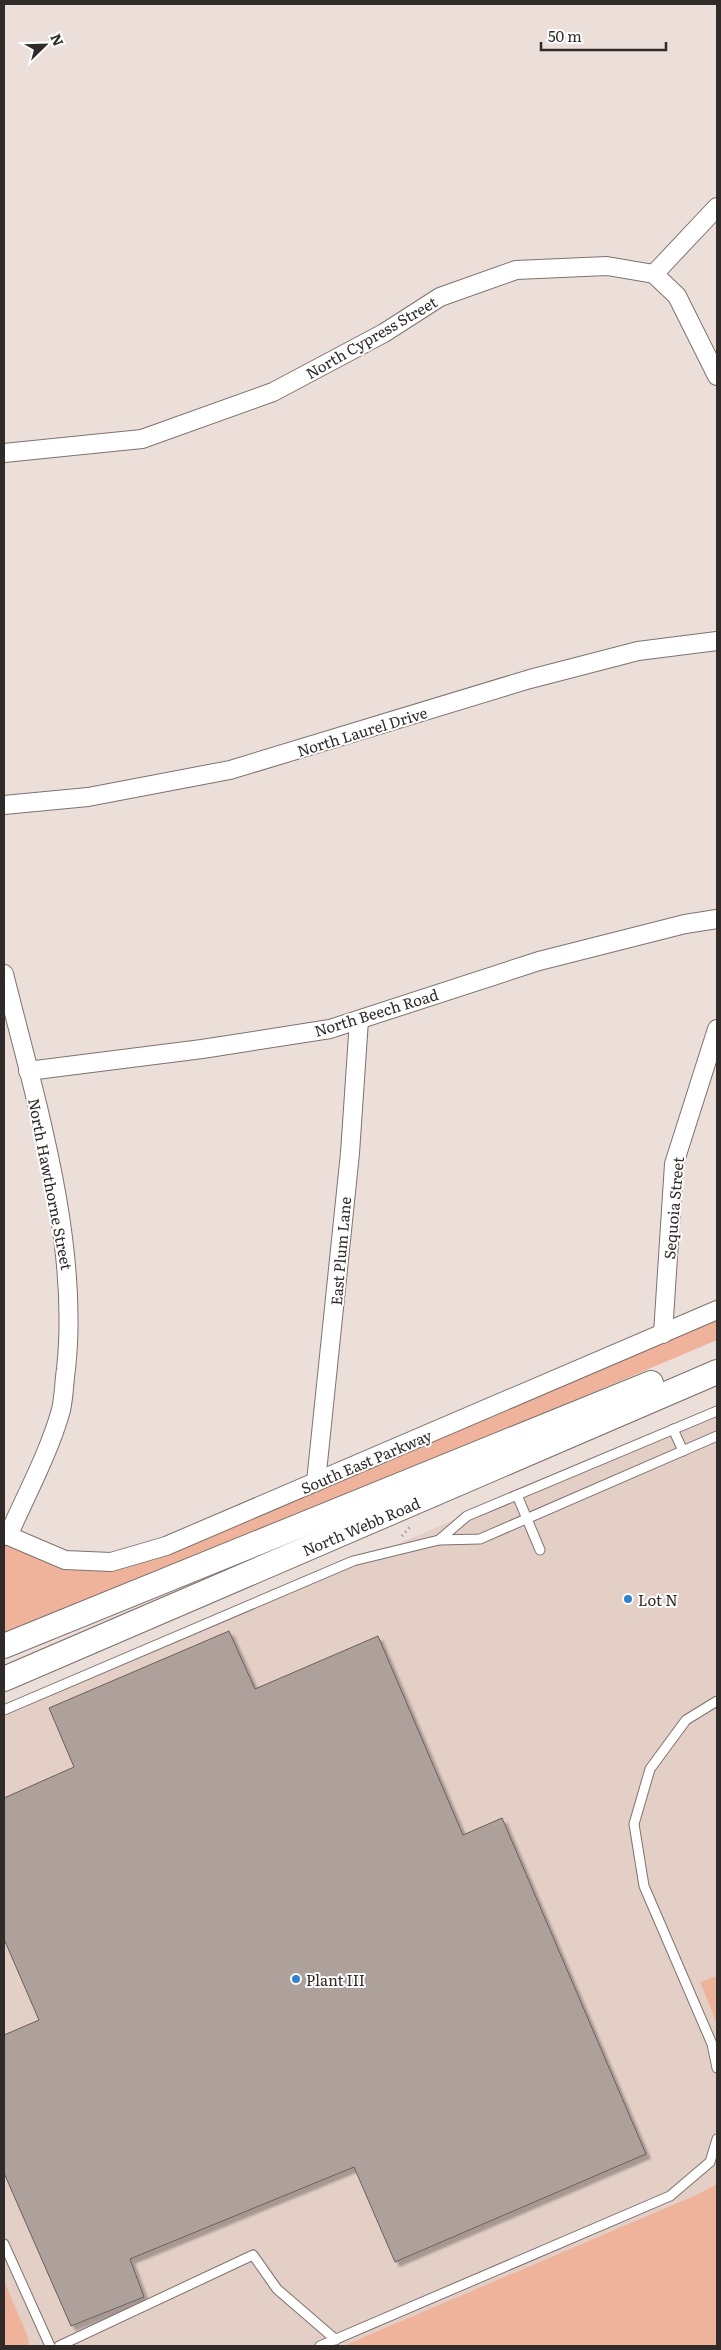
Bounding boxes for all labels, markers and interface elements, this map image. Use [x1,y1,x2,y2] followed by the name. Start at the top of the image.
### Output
[20,20,70,70] north arrow
[541,20,666,52] scale bar
[548,24,582,47] text: 50 m
[46,30,69,49] text: N
[301,290,441,384] street label: North Cypress Street
[294,700,430,762] street label: North Laurel Drive
[311,982,441,1042] street label: North Beech Road
[23,1096,79,1272] street label: North Hawthorne Street
[657,1156,689,1260] street label: Sequoia Street
[324,1195,356,1306] street label: East Plum Lane
[297,1423,435,1499] street label: South East Parkway
[299,1491,423,1561] street label: North Webb Road
[638,1588,678,1611] place label: Lot N
[622,1593,634,1605] marker: Lot N
[306,1968,365,1991] place label: Plant III
[290,1973,302,1985] marker: Plant III

